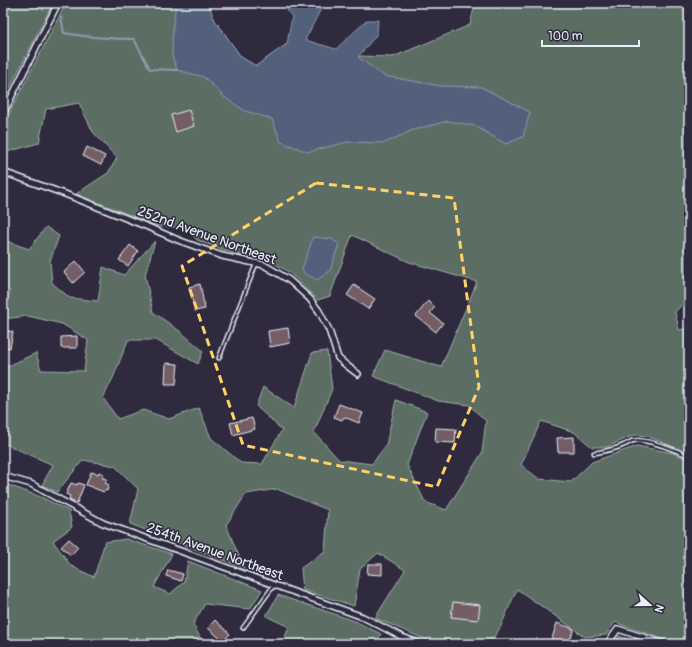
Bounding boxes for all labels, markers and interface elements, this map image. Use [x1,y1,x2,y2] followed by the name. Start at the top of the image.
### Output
[542,22,639,48] scale bar
[548,29,583,44] text: 100 m
[135,202,279,269] street label: 252nd Avenue Northeast
[144,519,286,584] street label: 254th Avenue Northeast
[630,585,670,625] north arrow
[651,603,666,615] text: N

